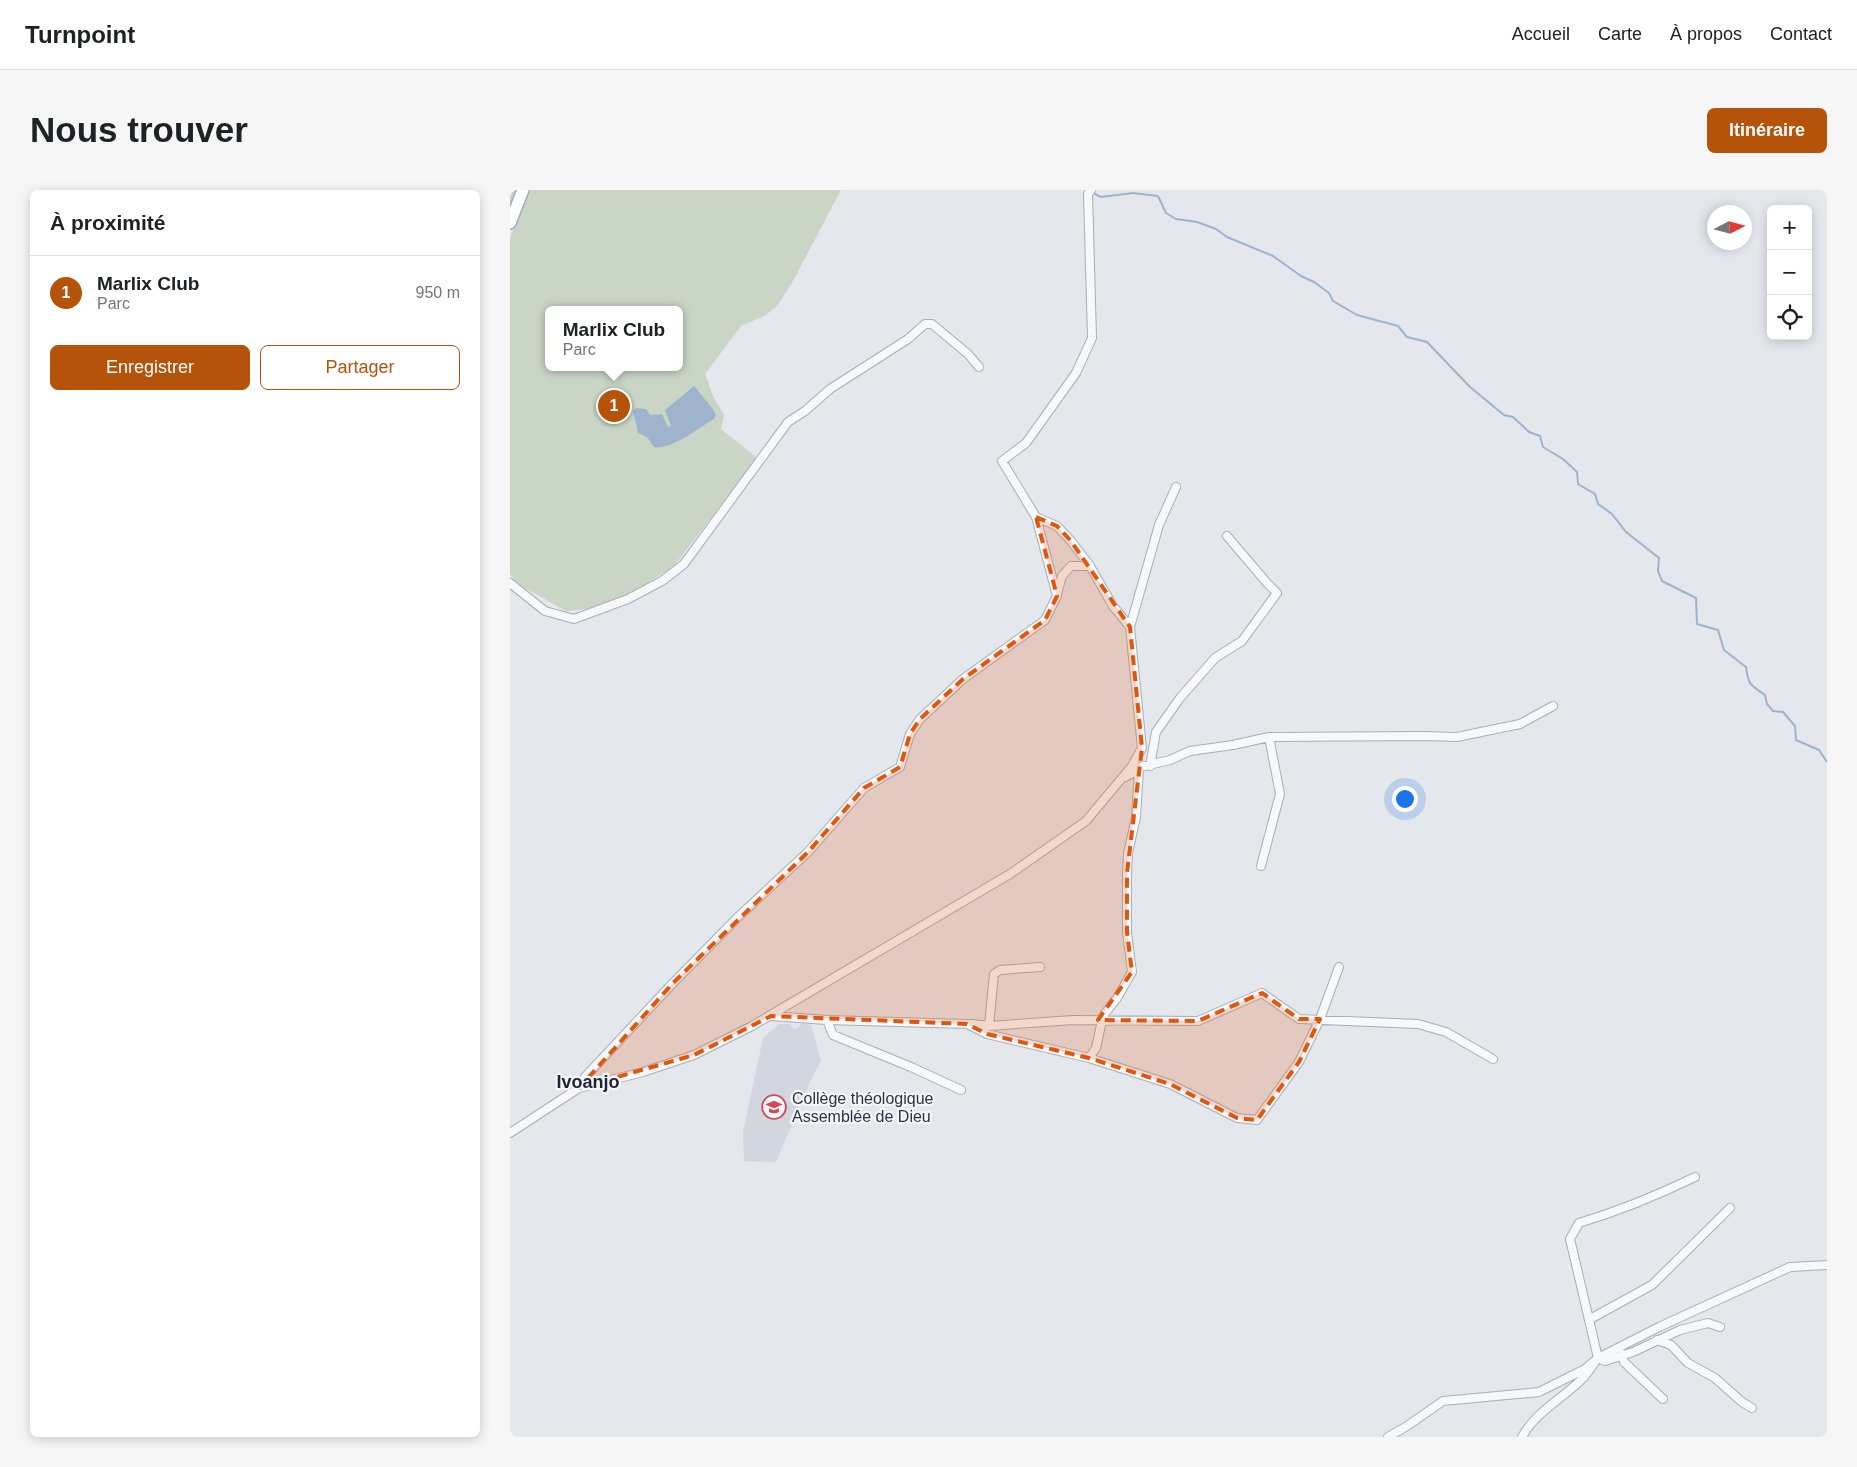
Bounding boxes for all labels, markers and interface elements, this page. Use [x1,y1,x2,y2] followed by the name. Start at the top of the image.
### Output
[25,21,135,48] text: Turnpoint
[1512,24,1570,44] text: Accueil
[1598,24,1642,44] text: Carte
[1670,24,1742,44] text: À propos
[1770,24,1832,44] text: Contact
[1707,108,1827,153] button: Itinéraire
[30,110,248,149] text: Nous trouver
[1707,205,1752,250] north arrow
[1767,205,1812,340] map controls
[1767,205,1812,250] button: +
[50,211,166,234] text: À proximité
[1767,250,1812,295] button: −
[97,273,199,294] text: Marlix Club
[62,284,70,301] text: 1
[416,284,460,301] text: 950 m
[97,295,130,312] text: Parc
[1767,295,1812,340] button: locate
[545,306,683,371] popup
[563,319,665,340] text: Marlix Club
[563,341,596,358] text: Parc
[50,345,250,390] button: Enregistrer
[260,345,460,390] button: Partager
[598,387,630,425] pin: 1
[1392,786,1418,812] your location
[556,1072,620,1092] district label: Ivoanjo
[792,1090,934,1125] place label: Collège théologique Assemblée de Dieu
[761,1094,787,1120] school or university icon: Collège théologique Assemblée de Dieu

